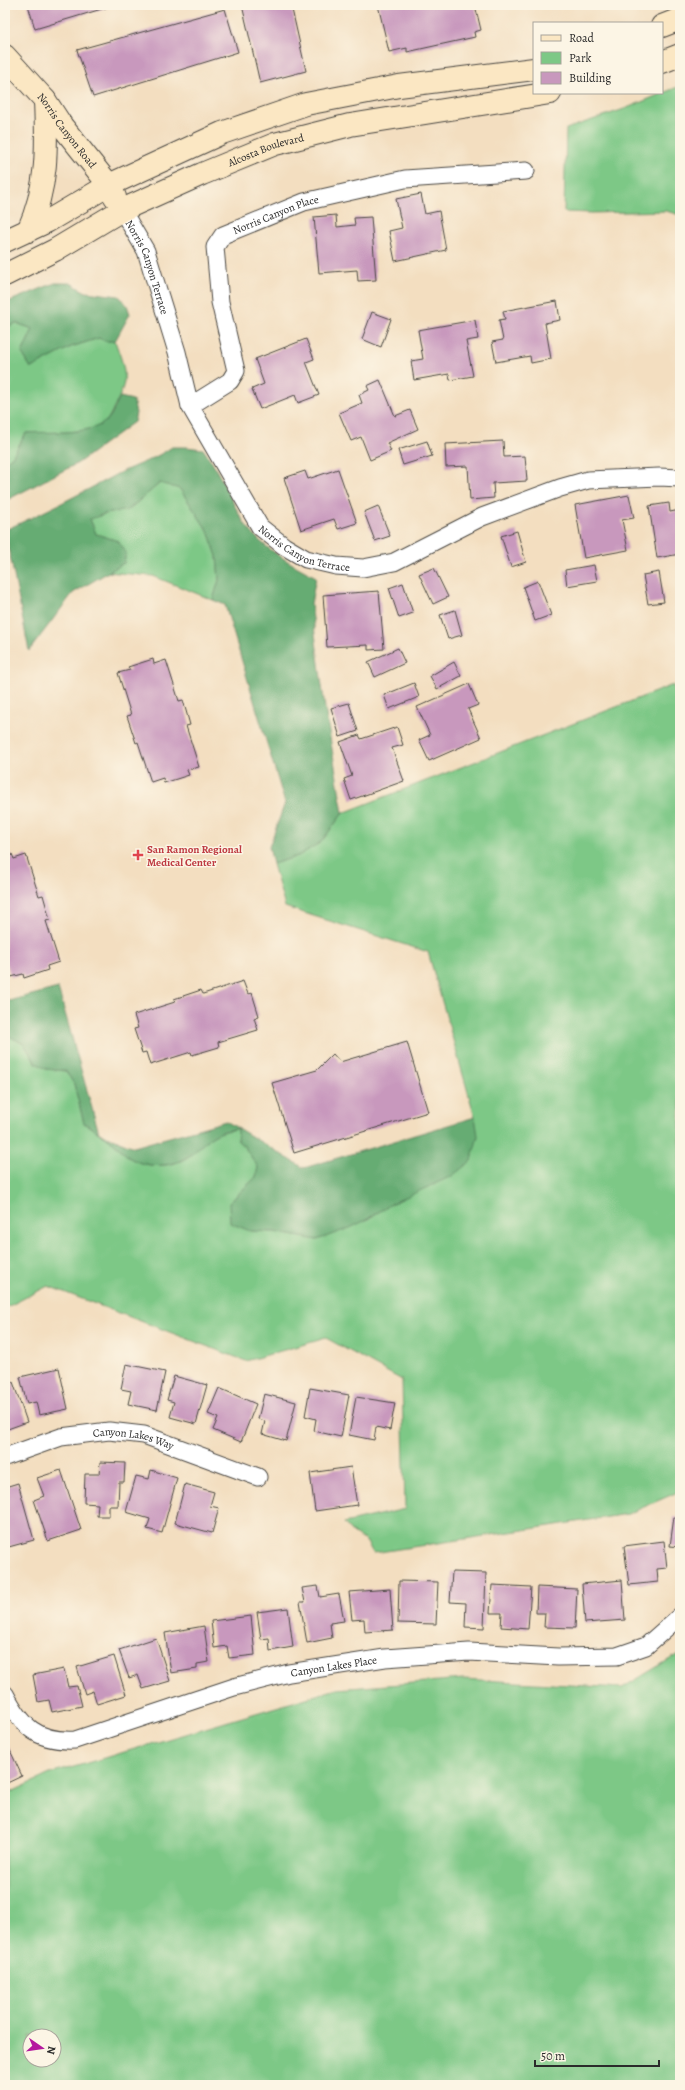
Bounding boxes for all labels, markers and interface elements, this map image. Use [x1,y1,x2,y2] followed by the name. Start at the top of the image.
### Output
[533,22,663,94] legend
[569,30,595,46] text: Road
[569,50,592,66] text: Park
[569,70,611,86] text: Building
[34,89,100,171] street label: Norris Canyon Road
[225,130,305,170] street label: Alcosta Boulevard
[231,191,320,238] street label: Norris Canyon Place
[122,217,173,316] street label: Norris Canyon Terrace
[255,521,351,575] street label: Norris Canyon Terrace
[147,842,242,870] place label: San Ramon Regional Medical Center
[132,849,144,861] marker: San Ramon Regional Medical Center
[92,1423,176,1453] street label: Canyon Lakes Way
[290,1652,378,1680] street label: Canyon Lakes Place
[22,2028,62,2068] north arrow
[535,2042,659,2068] scale bar
[43,2045,59,2056] text: N
[541,2048,565,2064] text: 50 m

